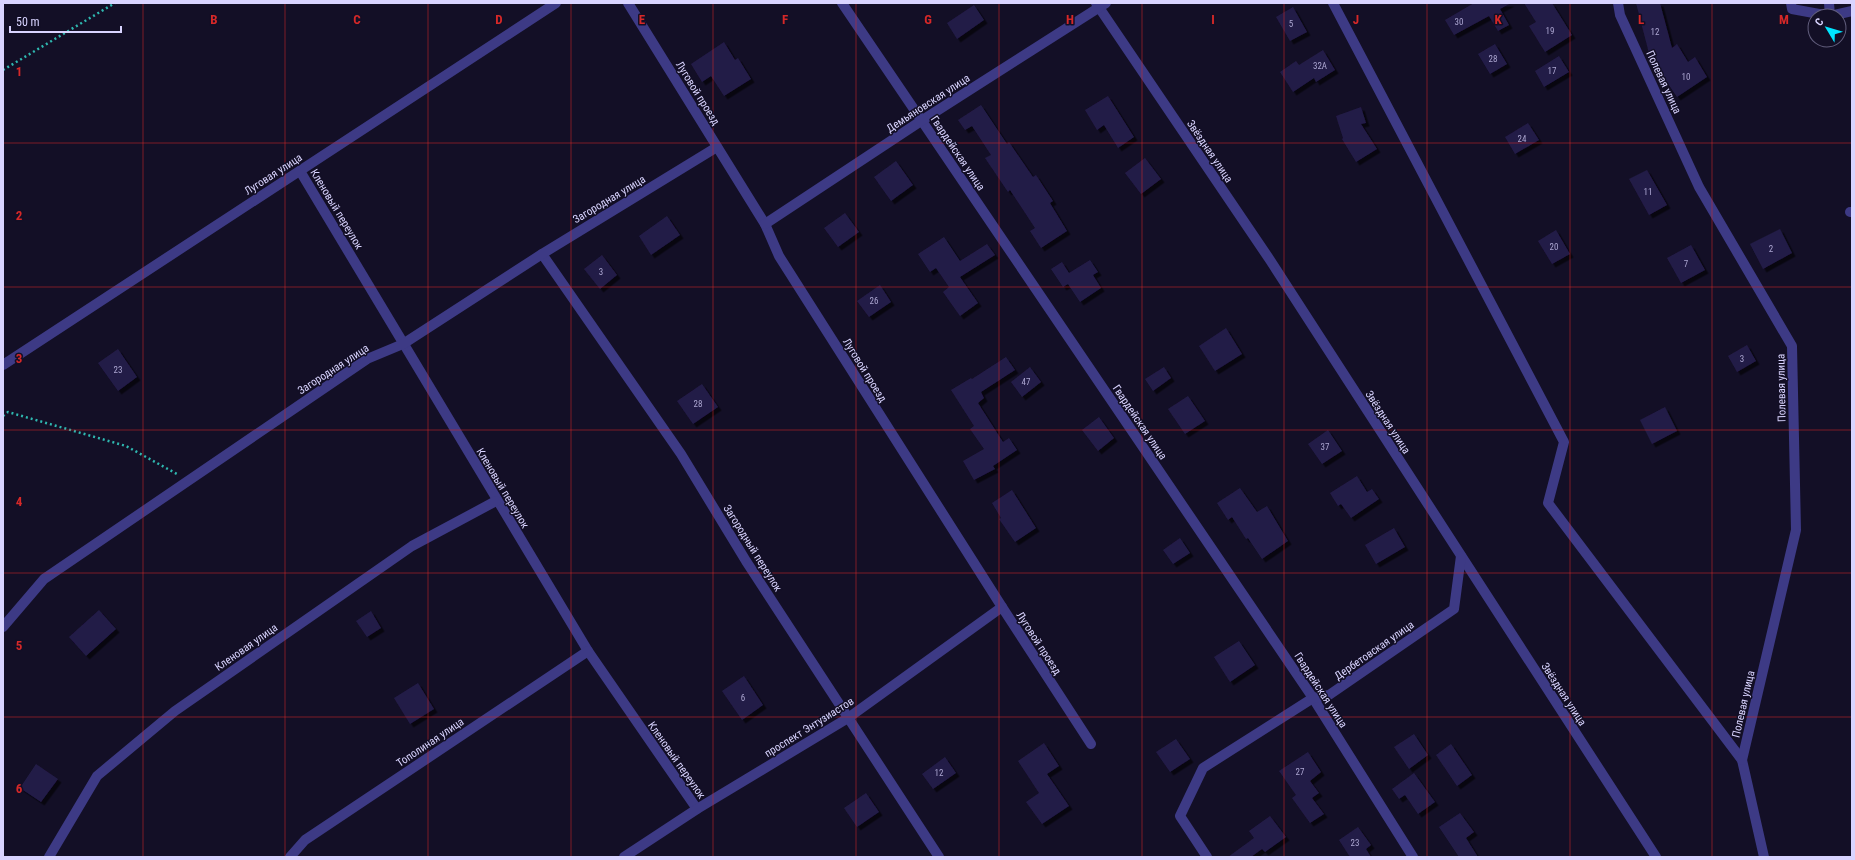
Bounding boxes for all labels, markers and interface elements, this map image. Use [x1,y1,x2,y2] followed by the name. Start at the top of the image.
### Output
[10,8,121,34] scale bar
[1807,8,1847,48] north arrow
[210,12,218,27] text: B
[353,12,361,27] text: C
[495,12,503,27] text: D
[639,12,646,27] text: E
[782,12,788,27] text: F
[924,12,932,27] text: G
[1066,12,1074,27] text: H
[1211,12,1215,27] text: I
[1353,12,1359,27] text: J
[1494,12,1502,27] text: K
[1638,12,1644,27] text: L
[1779,12,1789,27] text: M
[16,15,40,29] text: 50 m
[1812,16,1827,29] text: С
[1455,17,1463,27] house number: 30
[1289,19,1294,29] house number: 5
[1546,26,1554,36] house number: 19
[1651,27,1660,37] house number: 12
[1643,49,1684,116] street label: Полевая улица
[1489,54,1497,64] house number: 28
[673,59,722,128] street label: Луговой проезд
[1313,61,1327,71] house number: 32А
[16,64,22,79] text: 1
[1548,66,1557,76] house number: 17
[884,72,972,135] street label: Демьяновская улица
[1682,72,1690,82] house number: 10
[928,113,987,193] street label: Гвардейская улица
[1184,118,1235,185] street label: Звёздная улица
[1518,134,1527,144] house number: 24
[242,151,305,198] street label: Луговая улица
[308,167,366,252] street label: Кленовый переулок
[571,173,648,226] street label: Загородная улица
[1644,187,1652,197] house number: 11
[16,208,23,223] text: 2
[1550,242,1558,252] house number: 20
[1769,244,1774,254] house number: 2
[1684,259,1689,269] house number: 7
[599,267,603,277] house number: 3
[870,296,878,306] house number: 26
[840,336,889,405] street label: Луговой проезд
[295,342,371,397] street label: Загородная улица
[16,351,22,366] text: 3
[1740,354,1744,364] house number: 3
[1774,354,1789,422] street label: Полевая улица
[114,365,122,375] house number: 23
[1022,377,1031,387] house number: 47
[1110,382,1169,462] street label: Гвардейская улица
[1362,388,1413,456] street label: Звёздная улица
[694,399,702,409] house number: 28
[1321,442,1330,452] house number: 37
[474,446,532,531] street label: Кленовый переулок
[16,494,23,509] text: 4
[721,502,785,595] street label: Загородный переулок
[1013,609,1064,677] street label: Луговой проезд
[1332,618,1416,683] street label: Дербетовская улица
[213,621,280,674] street label: Кленовая улица
[16,638,23,653] text: 5
[1291,650,1350,730] street label: Гвардейская улица
[1538,660,1589,728] street label: Звёздная улица
[1729,669,1758,739] street label: Полевая улица
[741,693,745,703] house number: 6
[762,695,856,760] street label: проспект Энтузиастов
[394,715,466,770] street label: Тополиная улица
[645,719,708,802] street label: Кленовый переулок
[1296,767,1305,777] house number: 27
[935,768,944,778] house number: 12
[16,781,23,796] text: 6
[1351,838,1359,848] house number: 23

